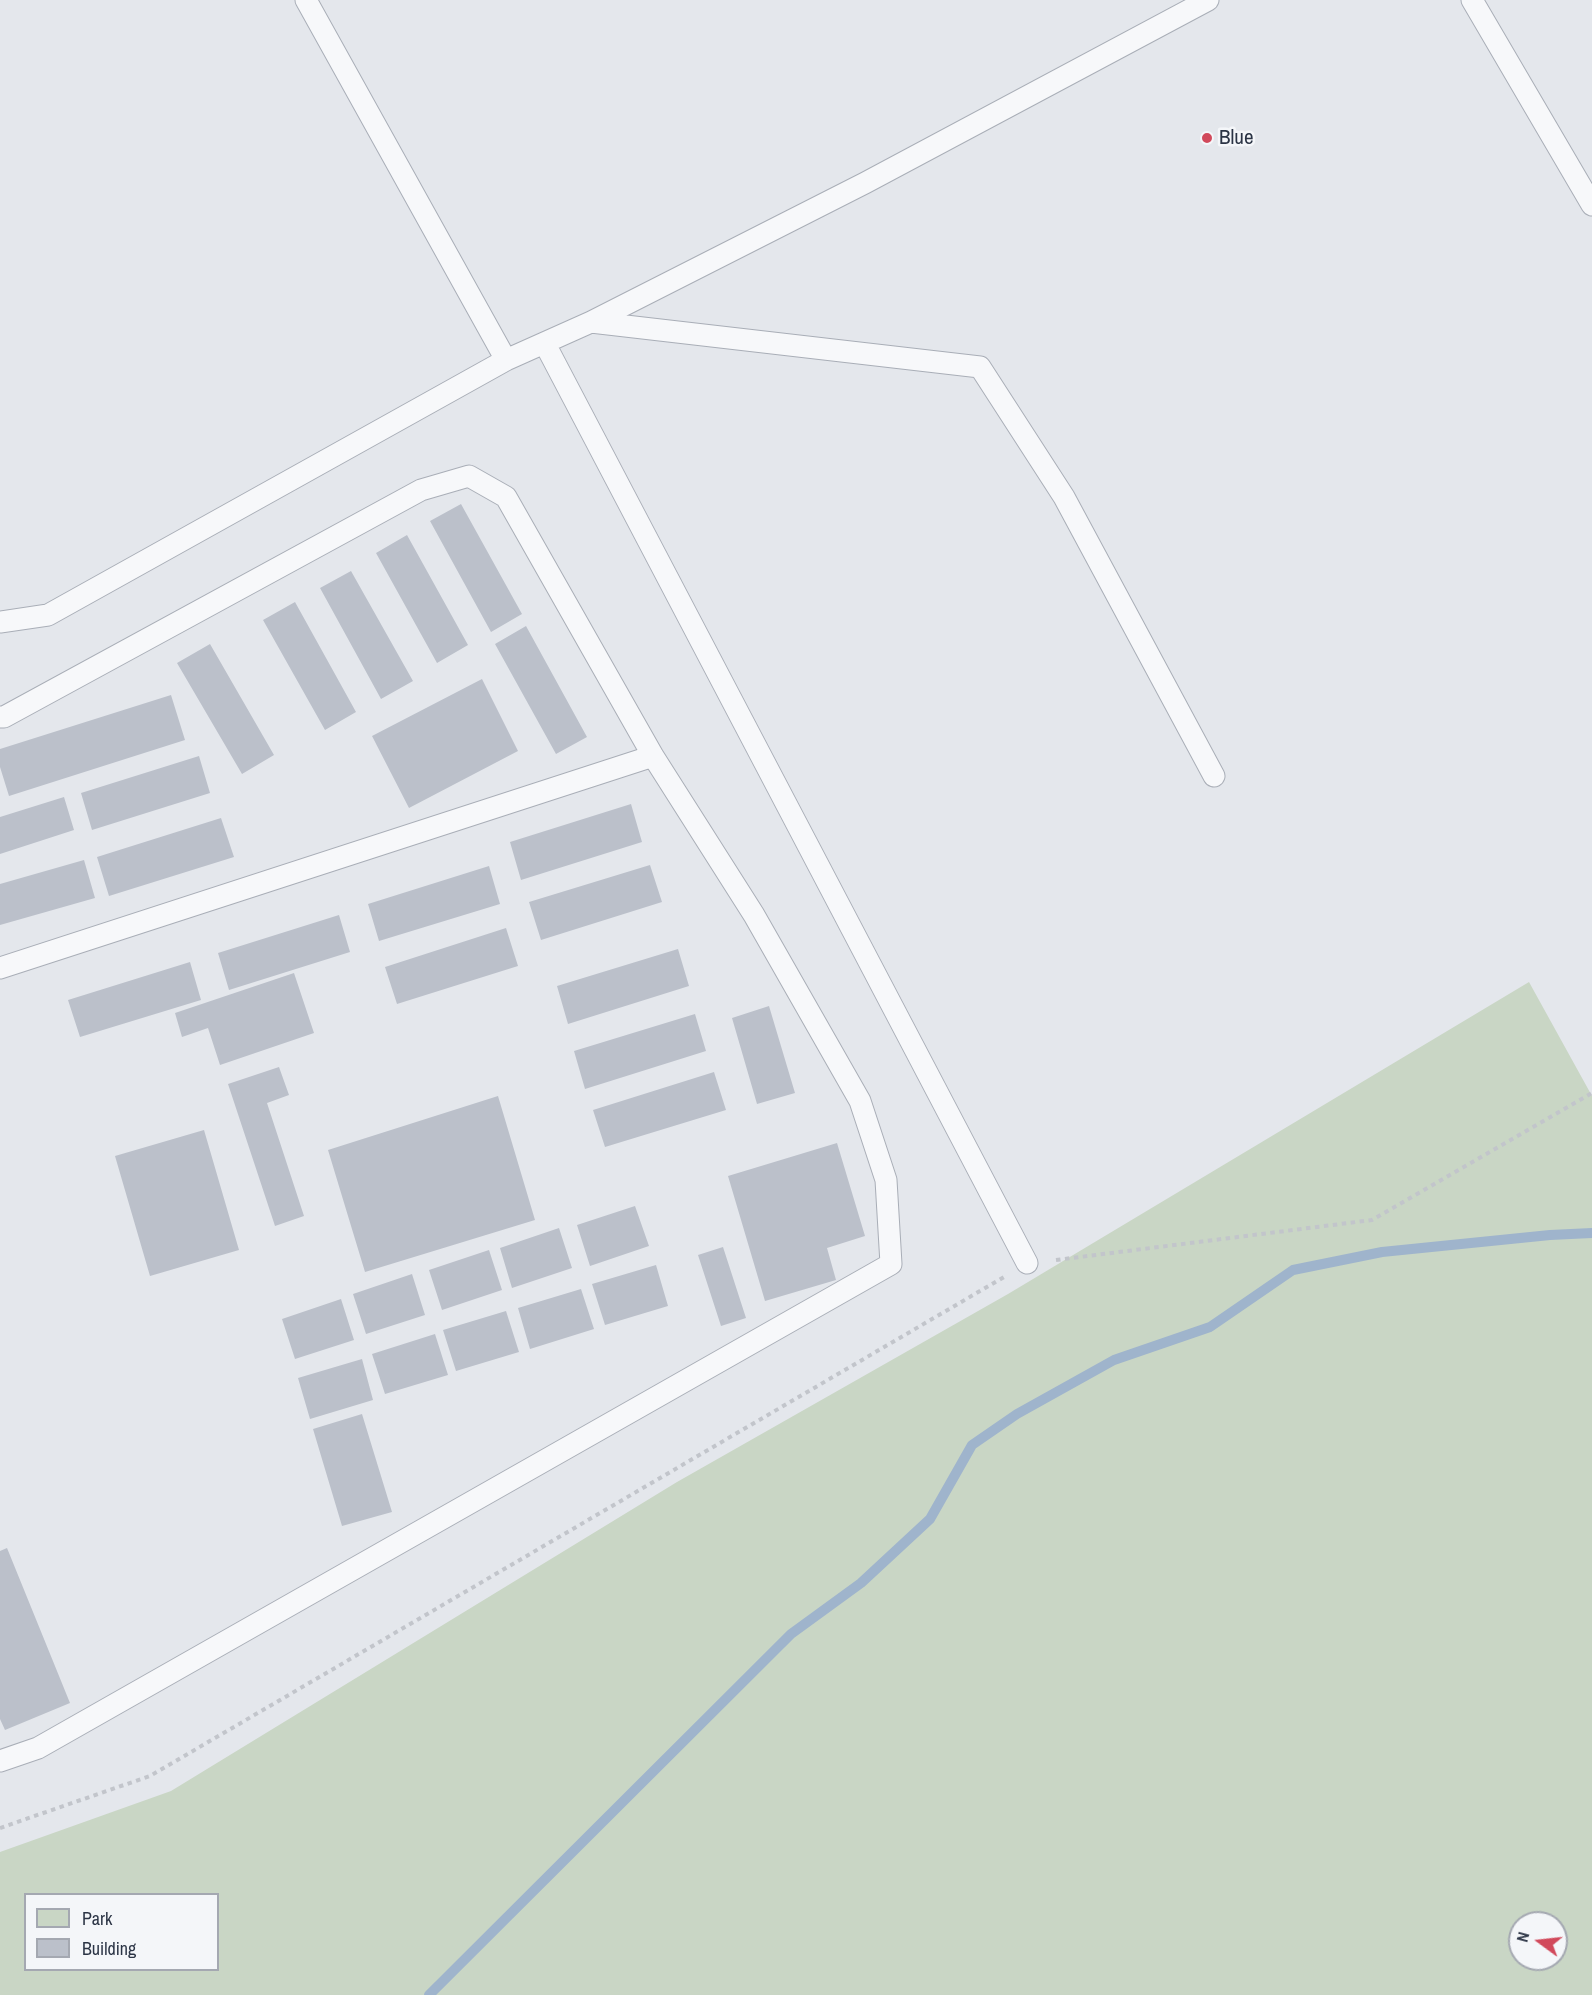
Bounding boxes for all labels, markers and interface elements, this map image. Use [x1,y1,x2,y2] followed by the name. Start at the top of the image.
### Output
[1219,125,1253,151] place label: Blue
[1200,131,1214,145] marker: Blue
[24,1893,219,1971] legend
[82,1906,112,1931] text: Park
[1508,1911,1568,1971] north arrow
[1511,1929,1534,1944] text: N
[82,1936,136,1961] text: Building

